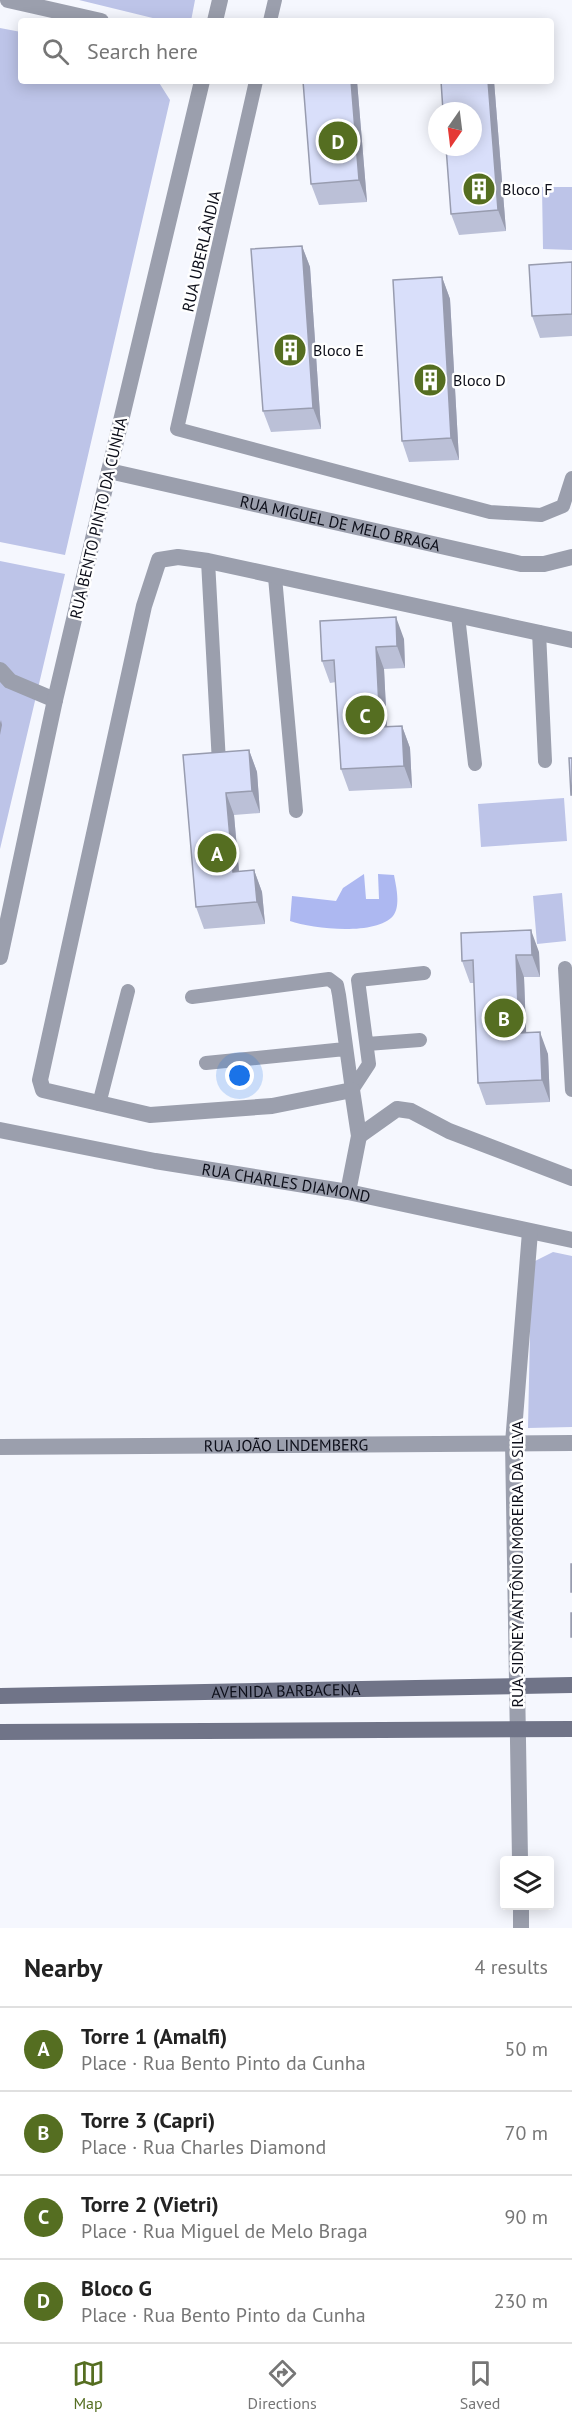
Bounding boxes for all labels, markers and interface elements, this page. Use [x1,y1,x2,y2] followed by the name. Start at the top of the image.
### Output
[18,18,554,84] search box
[39,35,72,68] icon: search
[87,37,198,65] text: Search here
[428,102,482,156] north arrow
[318,118,358,164] pin: D
[461,171,497,207] building icon: Bloco F
[502,179,553,199] place label: Bloco F
[177,188,225,314] street label: RUA UBERLÂNDIA
[272,332,308,368] building icon: Bloco E
[313,340,364,360] place label: Bloco E
[412,362,448,398] building icon: Bloco D
[453,370,506,390] place label: Bloco D
[65,415,131,621] street label: RUA BENTO PINTO DA CUNHA
[238,491,443,556] street label: RUA MIGUEL DE MELO BRAGA
[346,692,385,738] pin: C
[198,830,236,876] pin: A
[484,996,524,1040] pin: B
[225,1061,254,1090] your location
[200,1159,372,1207] street label: RUA CHARLES DIAMOND
[507,1420,527,1707] street label: RUA SIDNEY ANTÔNIO MOREIRA DA SILVA
[204,1434,368,1456] street label: RUA JOÃO LINDEMBERG
[211,1679,361,1702] street label: AVENIDA BARBACENA
[500,1856,554,1910] map controls
[500,1856,554,1910] button: layers
[24,1951,102,1984] text: Nearby
[475,1954,548,1980] text: 4 results
[81,2022,227,2050] text: Torre 1 (Amalfi)
[37,2036,50,2062] text: A
[505,2036,548,2062] text: 50 m
[81,2050,366,2076] text: Place · Rua Bento Pinto da Cunha
[81,2106,215,2134] text: Torre 3 (Capri)
[38,2120,49,2146] text: B
[505,2120,548,2146] text: 70 m
[81,2134,326,2160] text: Place · Rua Charles Diamond
[81,2190,219,2218] text: Torre 2 (Vietri)
[38,2204,49,2230] text: C
[505,2204,548,2230] text: 90 m
[81,2218,368,2244] text: Place · Rua Miguel de Melo Braga
[81,2274,152,2302] text: Bloco G
[37,2288,50,2314] text: D
[494,2288,548,2314] text: 230 m
[81,2302,366,2328] text: Place · Rua Bento Pinto da Cunha
[72,2357,105,2413] tab: Map
[248,2357,317,2413] tab: Directions
[460,2357,500,2413] tab: Saved

